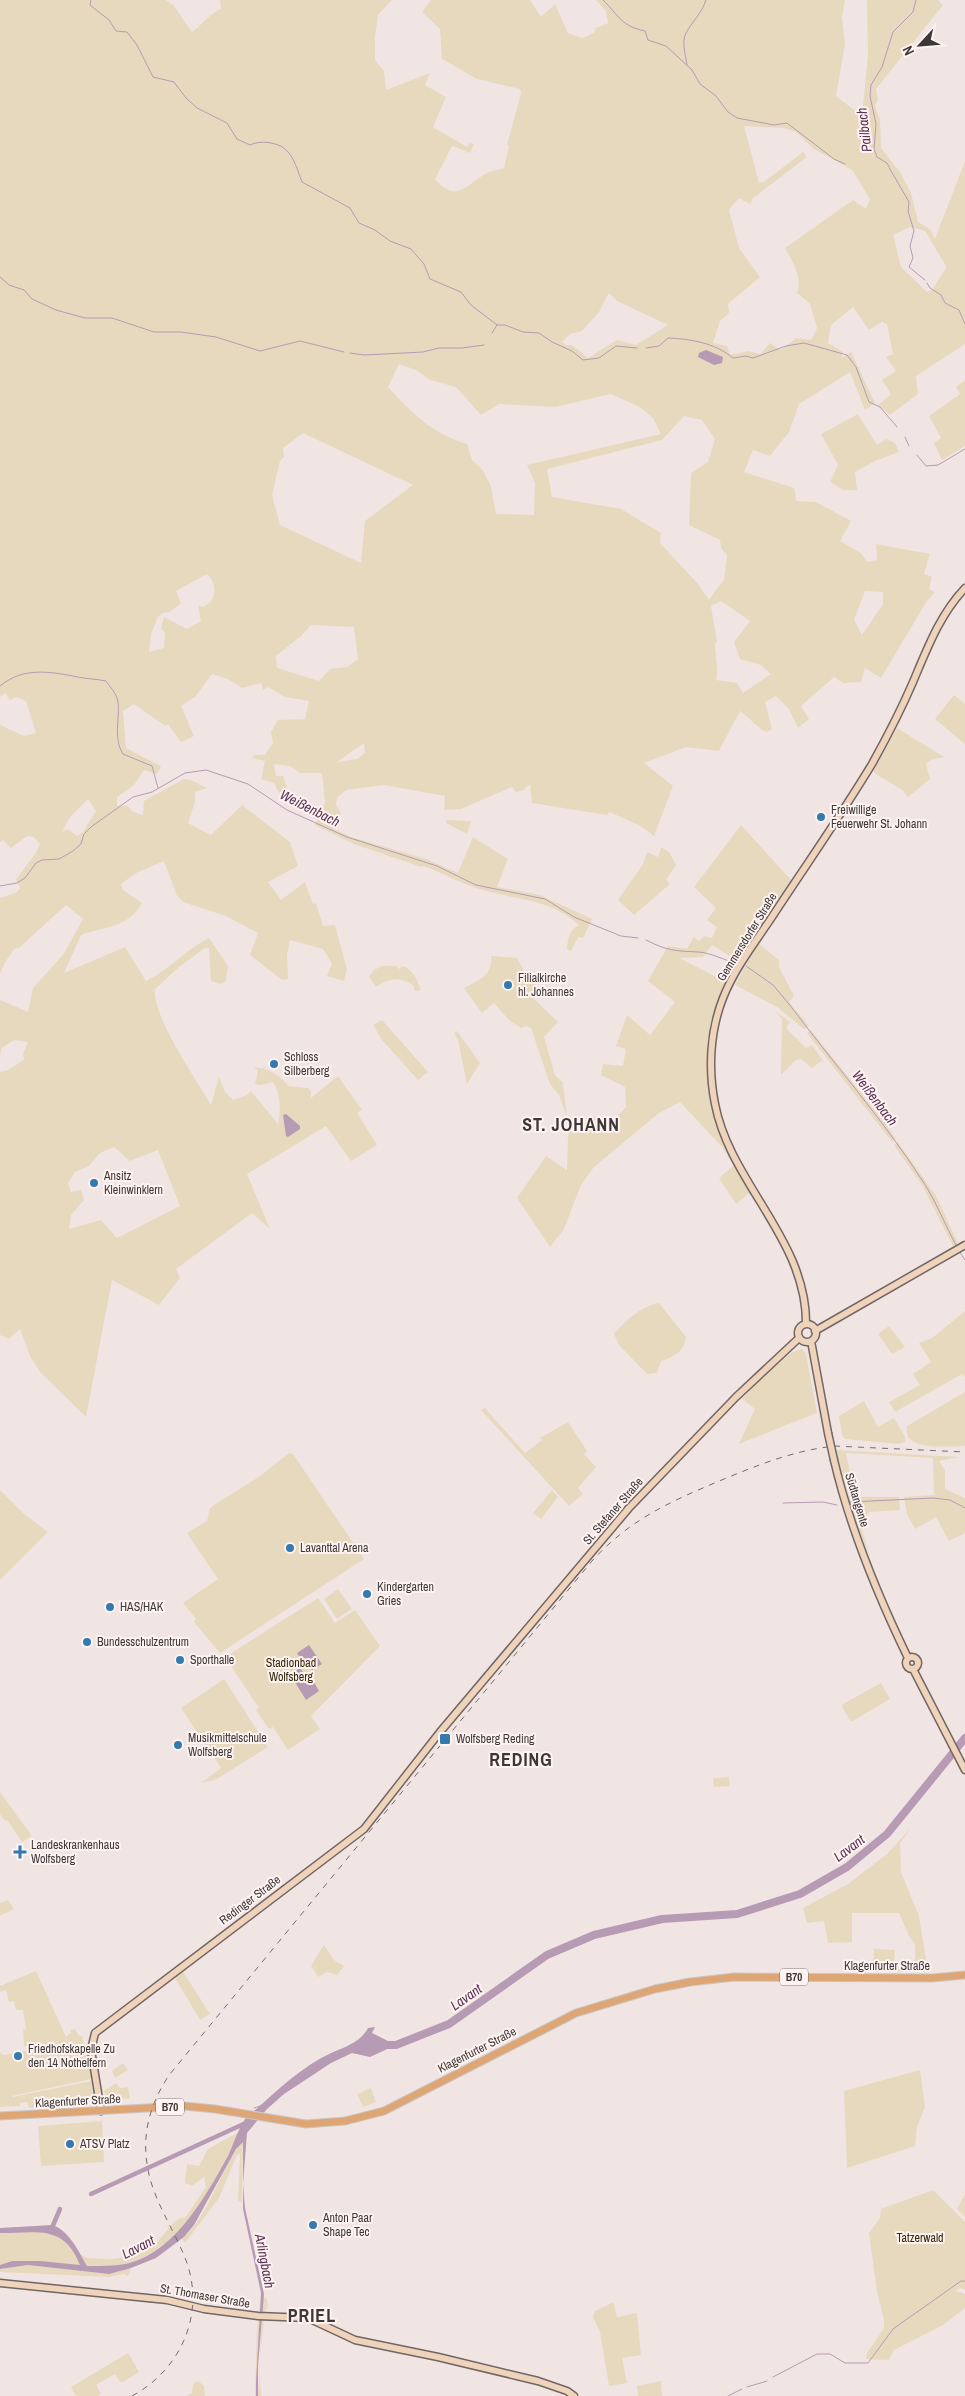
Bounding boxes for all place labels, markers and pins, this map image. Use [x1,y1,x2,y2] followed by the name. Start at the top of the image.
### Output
[831,802,927,832] place label: Freiwillige Feuerwehr St. Johann
[815,811,827,823] marker: Freiwillige Feuerwehr St. Johann
[518,970,574,1000] place label: Filialkirche hl. Johannes
[502,979,514,991] marker: Filialkirche hl. Johannes
[284,1049,330,1079] place label: Schloss Silberberg
[268,1058,280,1070] marker: Schloss Silberberg
[103,1168,163,1198] place label: Ansitz Kleinwinklern
[88,1177,100,1189] marker: Ansitz Kleinwinklern
[300,1540,369,1556] place label: Lavanttal Arena
[284,1542,296,1554] marker: Lavanttal Arena
[377,1579,434,1609] place label: Kindergarten Gries
[361,1588,373,1600] marker: Kindergarten Gries
[120,1599,164,1615] place label: HAS/HAK
[104,1601,116,1613] marker: HAS/HAK
[97,1634,189,1650] place label: Bundesschulzentrum
[81,1636,93,1648] marker: Bundesschulzentrum
[190,1652,234,1668] place label: Sporthalle
[174,1654,186,1666] marker: Sporthalle
[188,1730,267,1760] place label: Musikmittelschule Wolfsberg
[456,1731,535,1747] place label: Wolfsberg Reding
[438,1732,452,1746] marker: Wolfsberg Reding
[172,1739,184,1751] marker: Musikmittelschule Wolfsberg
[31,1837,120,1867] place label: Landeskrankenhaus Wolfsberg
[13,1845,27,1859] marker: Landeskrankenhaus Wolfsberg
[28,2041,115,2071] place label: Friedhofskapelle Zu den 14 Nothelfern
[12,2050,24,2062] marker: Friedhofskapelle Zu den 14 Nothelfern
[79,2136,130,2152] place label: ATSV Platz
[64,2138,76,2150] marker: ATSV Platz
[322,2210,373,2240] place label: Anton Paar Shape Tec
[307,2219,319,2231] marker: Anton Paar Shape Tec

